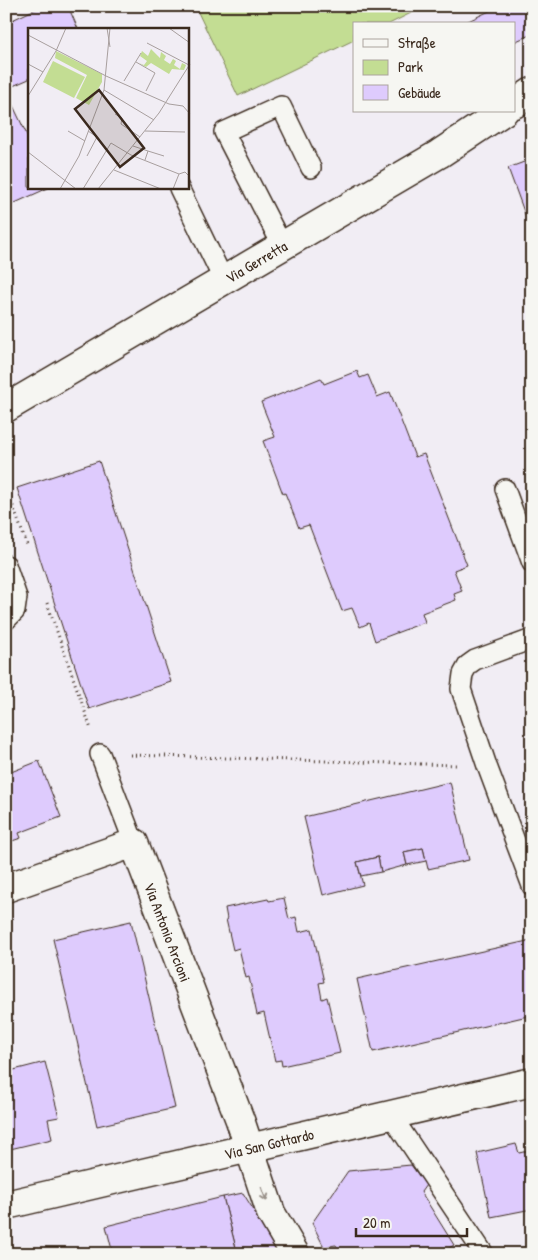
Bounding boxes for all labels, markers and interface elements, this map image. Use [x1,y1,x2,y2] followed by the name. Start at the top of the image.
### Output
[353,22,516,112] legend
[28,28,189,189] inset map
[398,32,436,53] text: Straße
[398,56,423,77] text: Park
[398,82,441,103] text: Gebäude
[221,235,291,288] street label: Via Gerretta
[140,879,197,985] street label: Via Antonio Arcioni
[222,1123,316,1164] street label: Via San Gottardo
[260,1186,269,1201] one-way arrow
[356,1205,467,1237] scale bar
[363,1212,390,1233] text: 20 m

